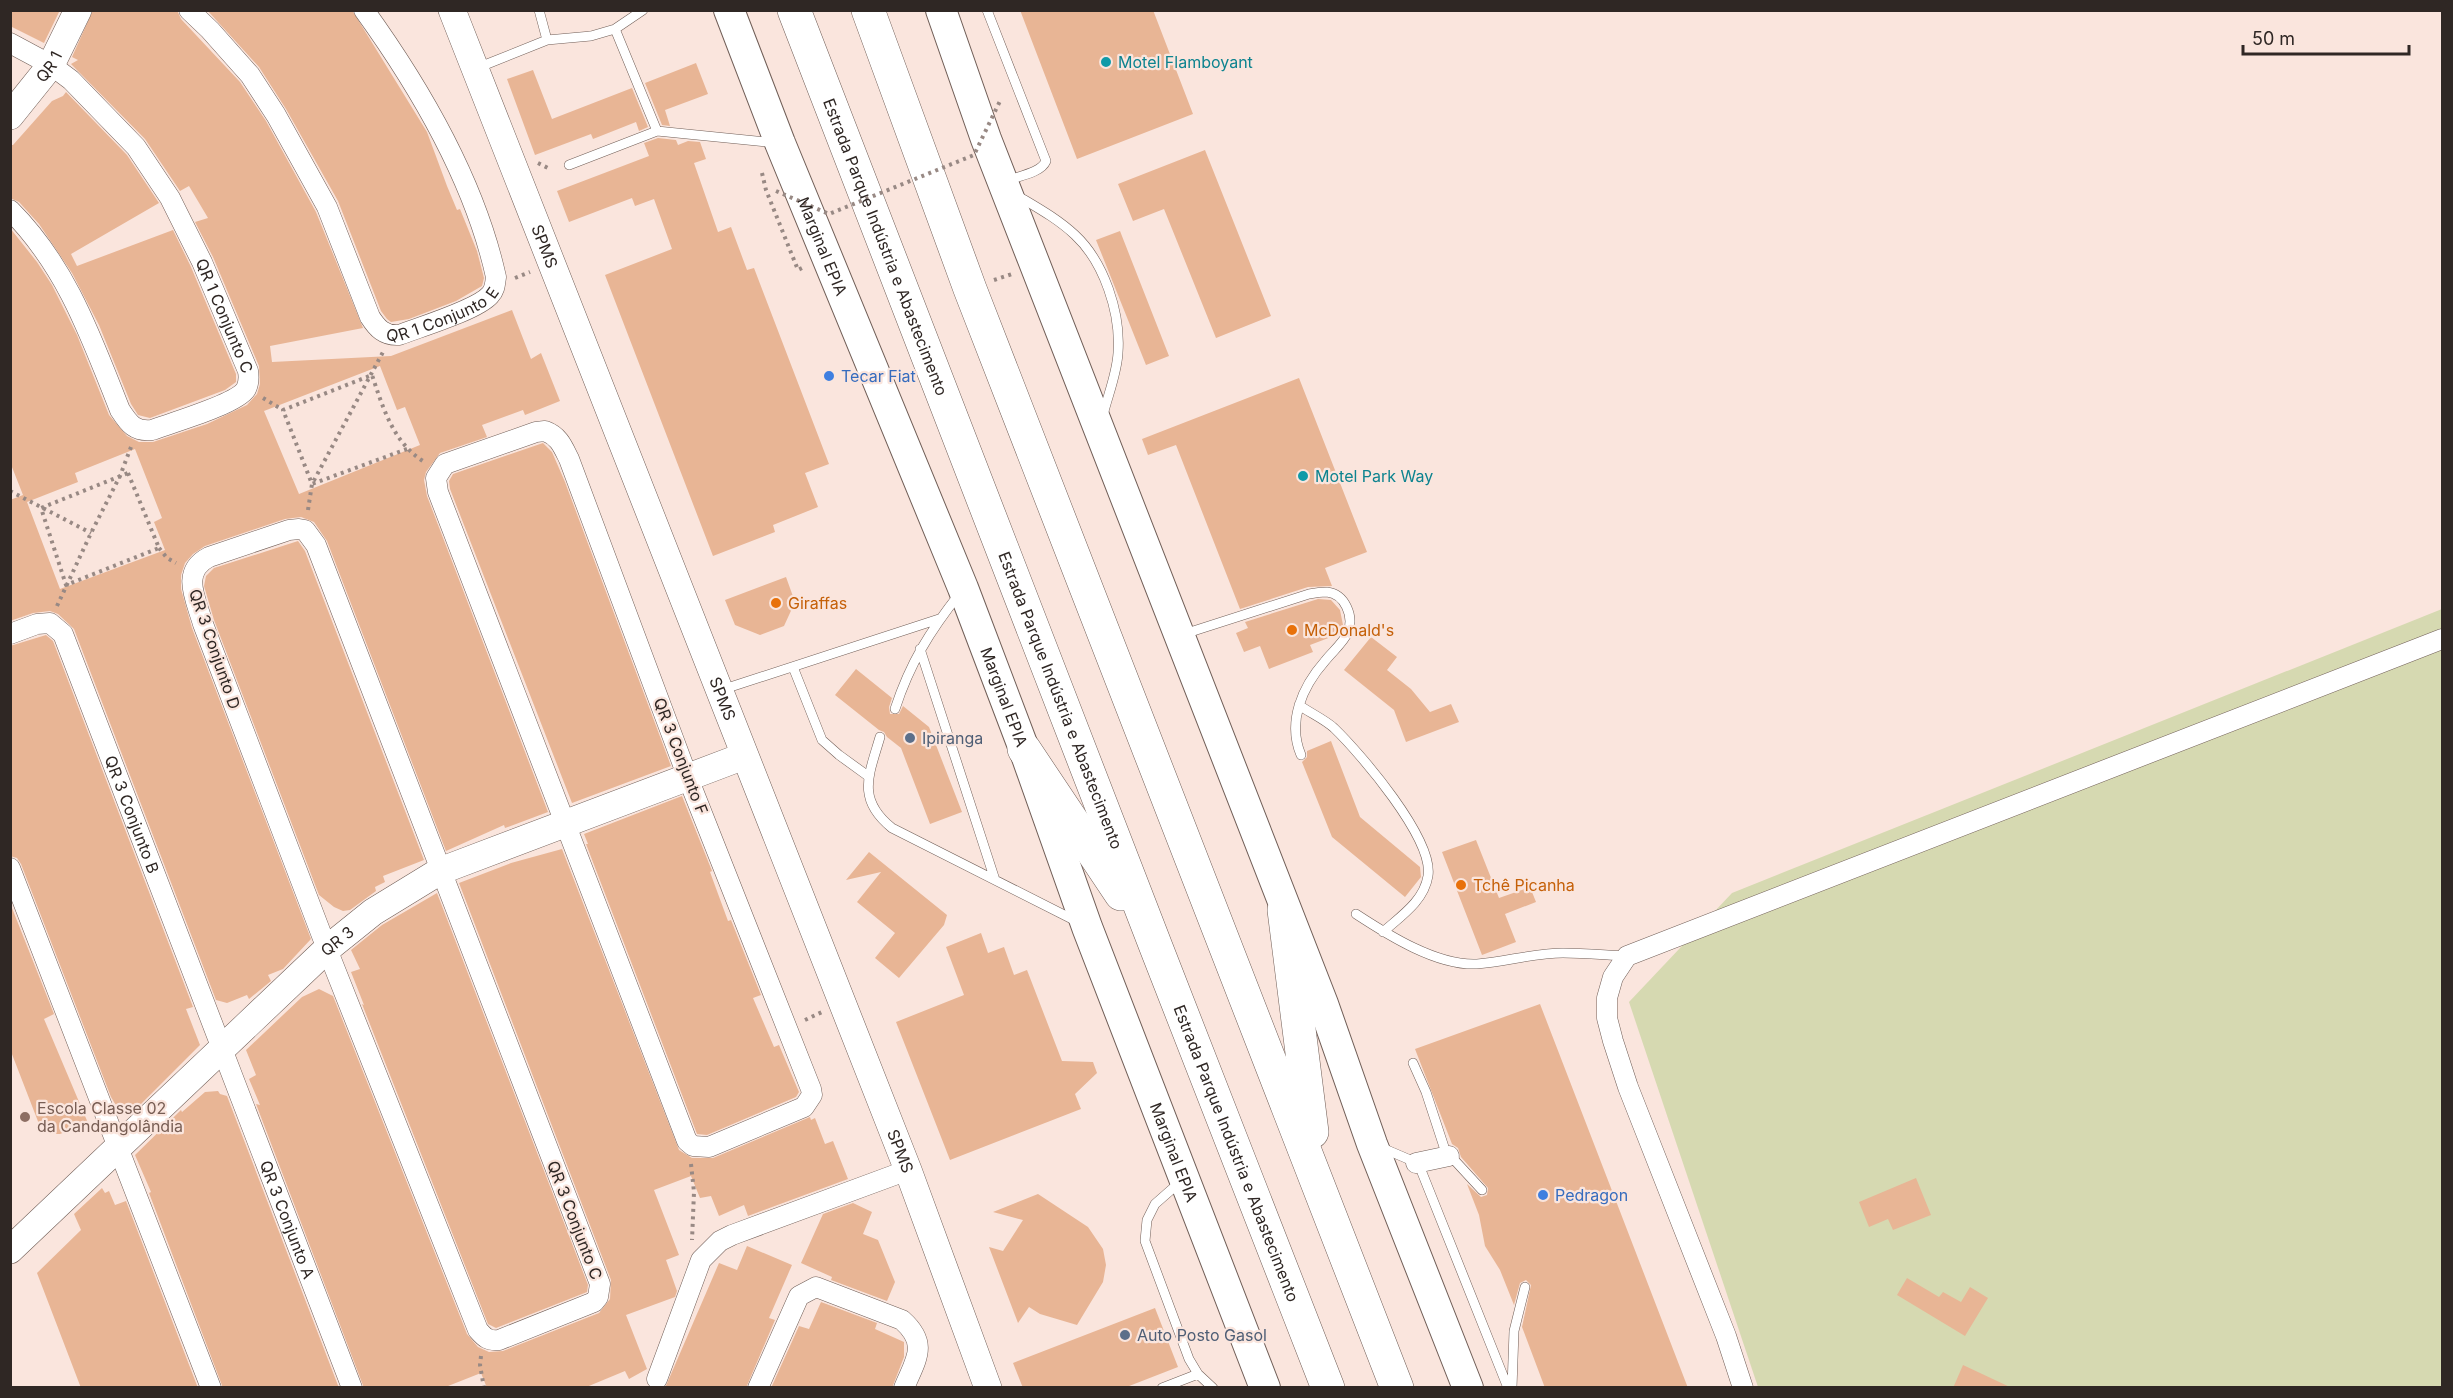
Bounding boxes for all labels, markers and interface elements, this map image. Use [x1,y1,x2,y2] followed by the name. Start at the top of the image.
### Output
[2243,18,2410,56] scale bar
[2252,28,2295,49] text: 50 m
[31,48,66,86] street label: QR 1
[1118,52,1253,72] place label: Motel Flamboyant
[1099,55,1113,69] marker: Motel Flamboyant
[819,95,952,398] street label: Estrada Parque Indústria e Abastecimento
[793,194,852,298] street label: Marginal EPIA
[527,222,563,271] street label: SPMS
[192,255,258,376] street label: QR 1 Conjunto C
[385,283,503,346] street label: QR 1 Conjunto E
[841,366,916,386] place label: Tecar Fiat
[822,369,836,383] marker: Tecar Fiat
[1315,466,1433,486] place label: Motel Park Way
[1296,469,1310,483] marker: Motel Park Way
[994,549,1127,852] street label: Estrada Parque Indústria e Abastecimento
[185,586,245,712] street label: QR 3 Conjunto D
[788,593,847,613] place label: Giraffas
[769,596,783,610] marker: Giraffas
[1304,620,1394,640] place label: McDonald's
[1285,623,1299,637] marker: McDonald's
[976,644,1032,749] street label: Marginal EPIA
[705,674,740,723] street label: SPMS
[650,695,712,817] street label: QR 3 Conjunto F
[922,728,983,748] place label: Ipiranga
[903,731,917,745] marker: Ipiranga
[100,753,164,876] street label: QR 3 Conjunto B
[1473,875,1575,895] place label: Tchê Picanha
[1454,878,1468,892] marker: Tchê Picanha
[316,922,358,960] street label: QR 3
[1170,1002,1303,1305] street label: Estrada Parque Indústria e Abastecimento
[37,1098,183,1136] place label: Escola Classe 02 da Candangolândia
[1146,1100,1202,1205] street label: Marginal EPIA
[18,1110,32,1124] marker: Escola Classe 02 da Candangolândia
[883,1126,918,1176] street label: SPMS
[256,1158,319,1282] street label: QR 3 Conjunto A
[543,1158,607,1282] street label: QR 3 Conjunto C
[1555,1185,1628,1205] place label: Pedragon
[1536,1188,1550,1202] marker: Pedragon
[1137,1325,1267,1345] place label: Auto Posto Gasol
[1118,1328,1132,1342] marker: Auto Posto Gasol

